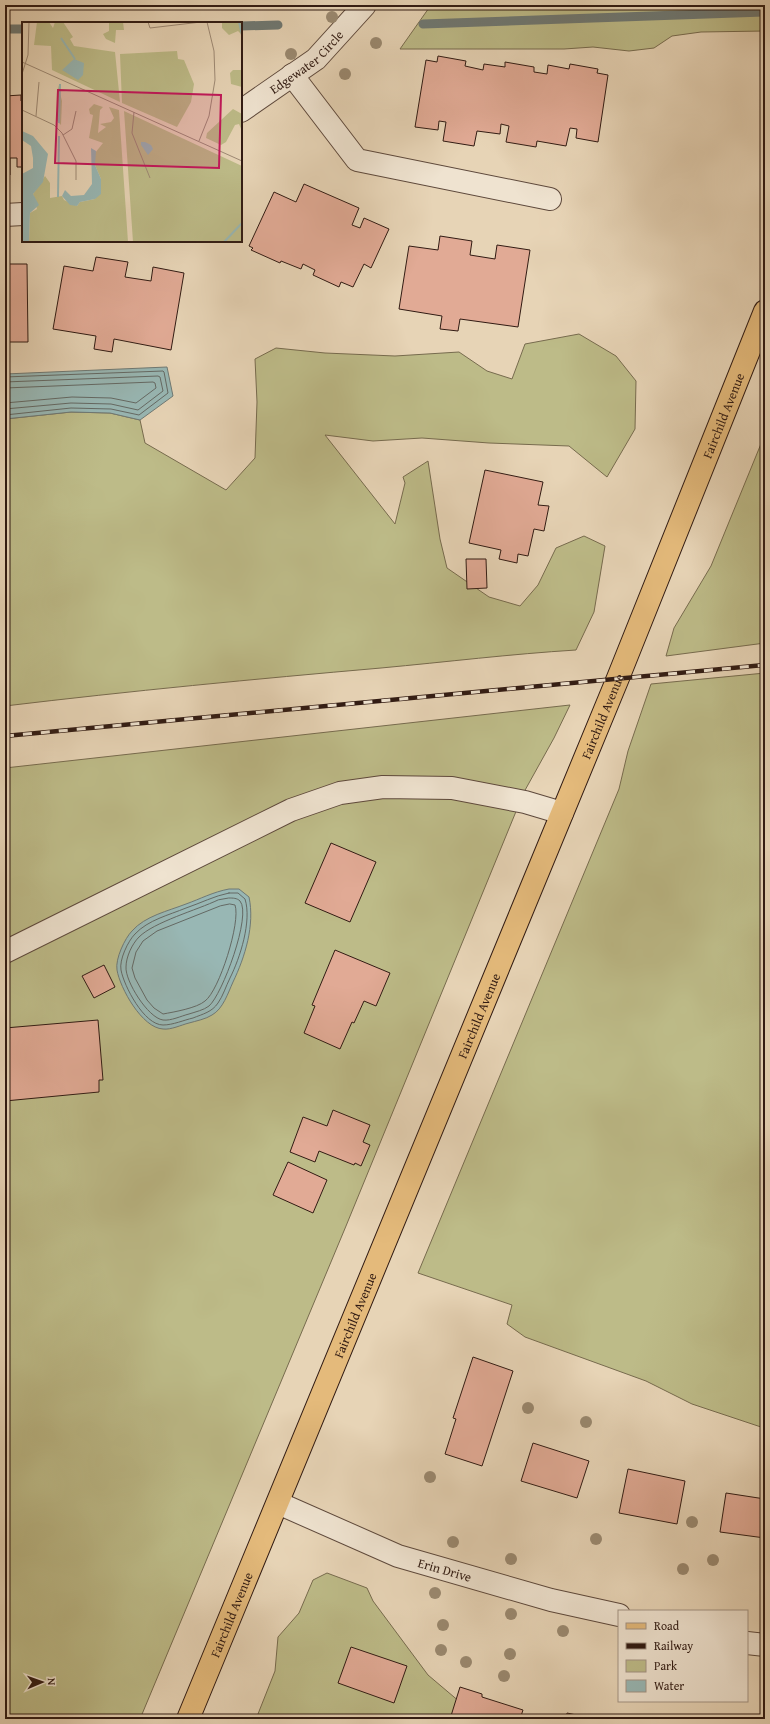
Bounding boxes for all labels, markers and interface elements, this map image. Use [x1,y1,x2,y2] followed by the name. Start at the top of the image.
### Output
[22,22,242,242] inset map
[266,26,348,99] street label: Edgewater Circle
[698,370,749,461] street label: Fairchild Avenue
[577,671,629,762] street label: Fairchild Avenue
[453,970,505,1061] street label: Fairchild Avenue
[329,1270,381,1361] street label: Fairchild Avenue
[416,1553,474,1587] street label: Erin Drive
[205,1569,258,1660] street label: Fairchild Avenue
[618,1610,748,1702] legend
[654,1617,680,1634] text: Road
[654,1637,693,1654] text: Railway
[654,1657,678,1674] text: Park
[22,1662,62,1702] north arrow
[654,1677,684,1694] text: Water
[44,1678,60,1686] text: N

